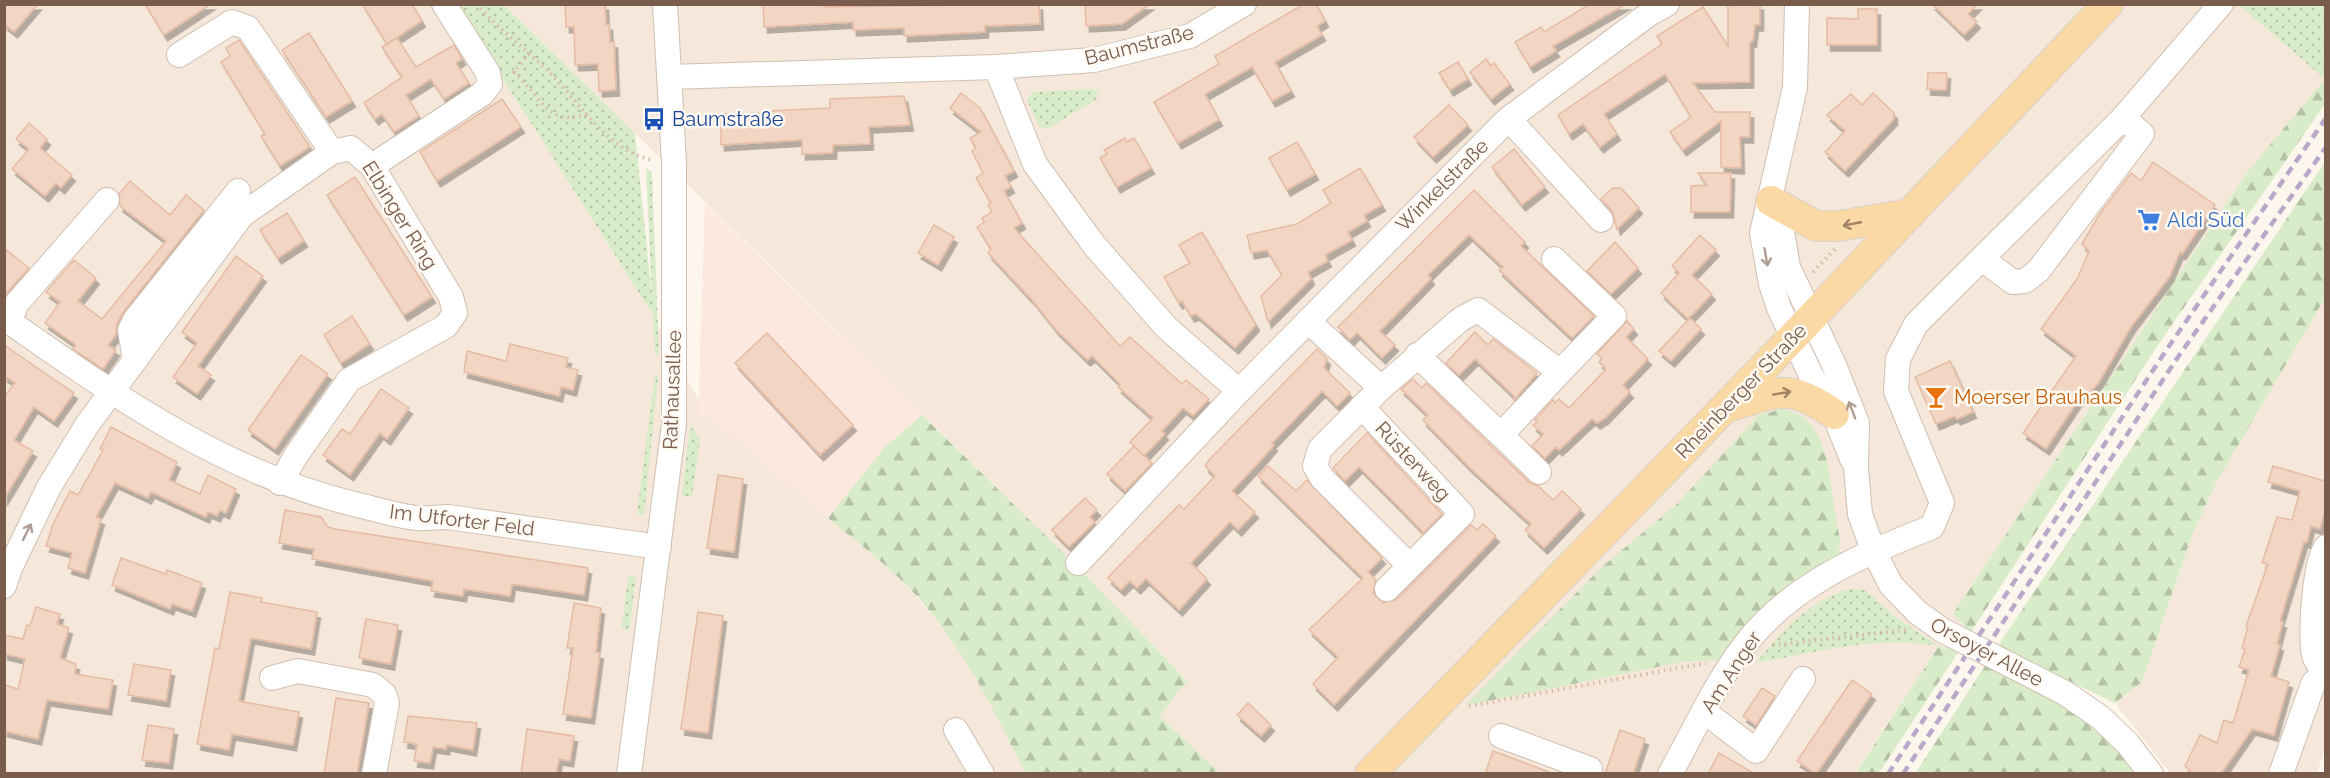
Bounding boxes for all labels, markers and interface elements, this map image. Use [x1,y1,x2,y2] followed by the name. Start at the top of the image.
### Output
[1082,20,1196,70] street label: Baumstraße
[641,106,667,132] bus stop icon: Baumstraße
[672,107,784,131] place label: Baumstraße
[1391,133,1494,236] street label: Winkelstraße
[357,156,443,274] street label: Elbinger Ring
[2136,207,2162,233] supermarket icon: Aldi Süd
[2167,208,2244,232] place label: Aldi Süd
[1843,219,1862,230] one-way arrow
[1761,247,1772,267] one-way arrow
[1670,318,1812,463] street label: Rheinberger Straße
[658,329,686,450] street label: Rathausallee
[1923,384,1949,410] bar icon: Moerser Brauhaus
[1954,385,2122,409] place label: Moerser Brauhaus
[1772,388,1791,399] one-way arrow
[1845,401,1856,420] one-way arrow
[1370,416,1456,506] street label: Rüsterweg
[388,499,536,541] street label: Im Utforter Feld
[22,524,33,542] one-way arrow
[1926,612,2048,692] street label: Orsoyer Allee
[1696,627,1766,717] street label: Am Anger

